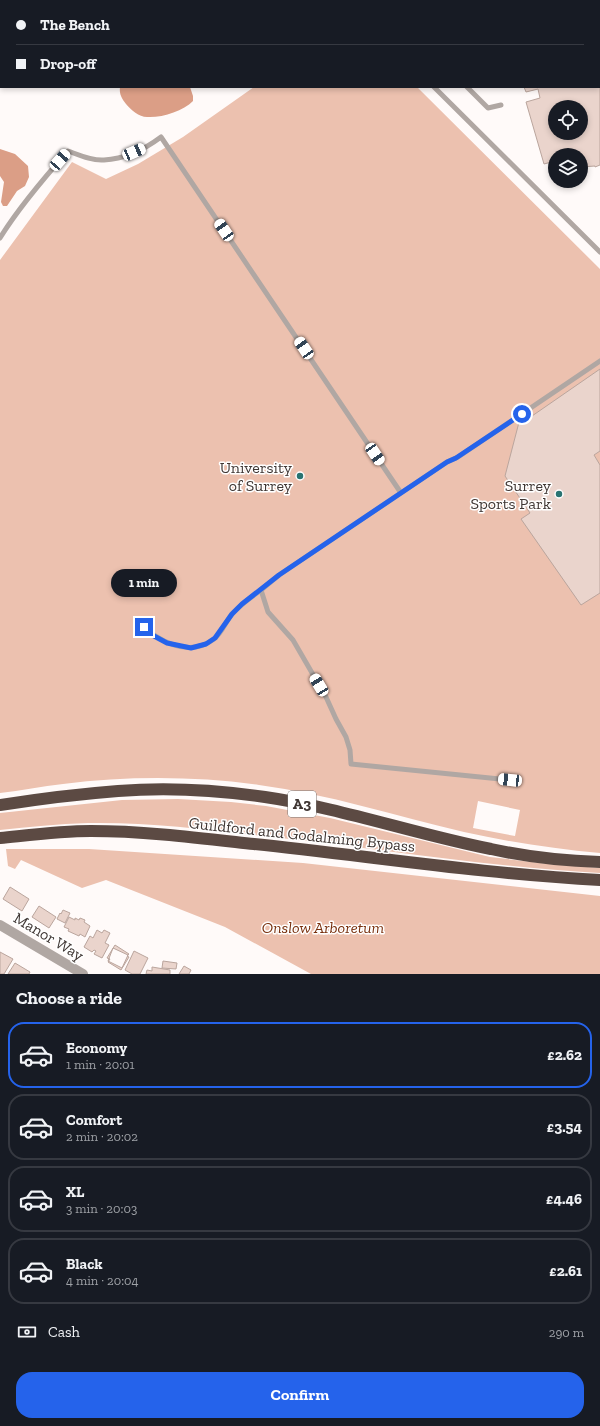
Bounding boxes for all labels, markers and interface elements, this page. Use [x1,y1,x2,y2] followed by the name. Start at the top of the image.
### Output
[40,16,110,34] text: The Bench
[40,55,96,73] text: Drop-off
[548,100,588,188] map controls
[548,100,588,140] button: locate
[121,142,147,162] car
[48,147,72,173] car
[548,148,588,188] button: layers
[212,217,236,243] car
[292,335,316,361] car
[513,405,531,423] route start
[363,441,387,467] car
[220,458,293,495] place label: University of Surrey
[295,471,305,481] marker: University of Surrey
[470,476,552,513] place label: Surrey Sports Park
[554,489,564,499] marker: Surrey Sports Park
[111,569,177,597] callout: 1 min
[129,575,159,590] text: 1 min
[135,618,153,636] route end
[308,672,330,698] car
[497,773,523,787] car
[288,791,316,817] road number: A3
[188,813,416,856] street label: Guildford and Godalming Bypass
[10,908,88,965] street label: Manor Way
[262,918,385,937] park label: Onslow Arboretum
[16,987,122,1009] text: Choose a ride
[18,1037,54,1073] icon: car
[66,1039,127,1057] text: Economy
[547,1046,582,1064] text: £2.62
[66,1057,135,1072] text: 1 min · 20:01
[18,1109,54,1145] icon: car
[66,1111,122,1129] text: Comfort
[547,1118,582,1136] text: £3.54
[66,1129,138,1144] text: 2 min · 20:02
[18,1181,54,1217] icon: car
[66,1183,84,1201] text: XL
[546,1190,582,1208] text: £4.46
[66,1201,137,1216] text: 3 min · 20:03
[18,1253,54,1289] icon: car
[66,1255,103,1273] text: Black
[549,1262,582,1280] text: £2.61
[66,1273,139,1288] text: 4 min · 20:04
[16,1321,38,1343] icon: cash
[48,1323,80,1341] text: Cash
[549,1325,584,1340] text: 290 m
[16,1372,584,1418] button: Confirm

